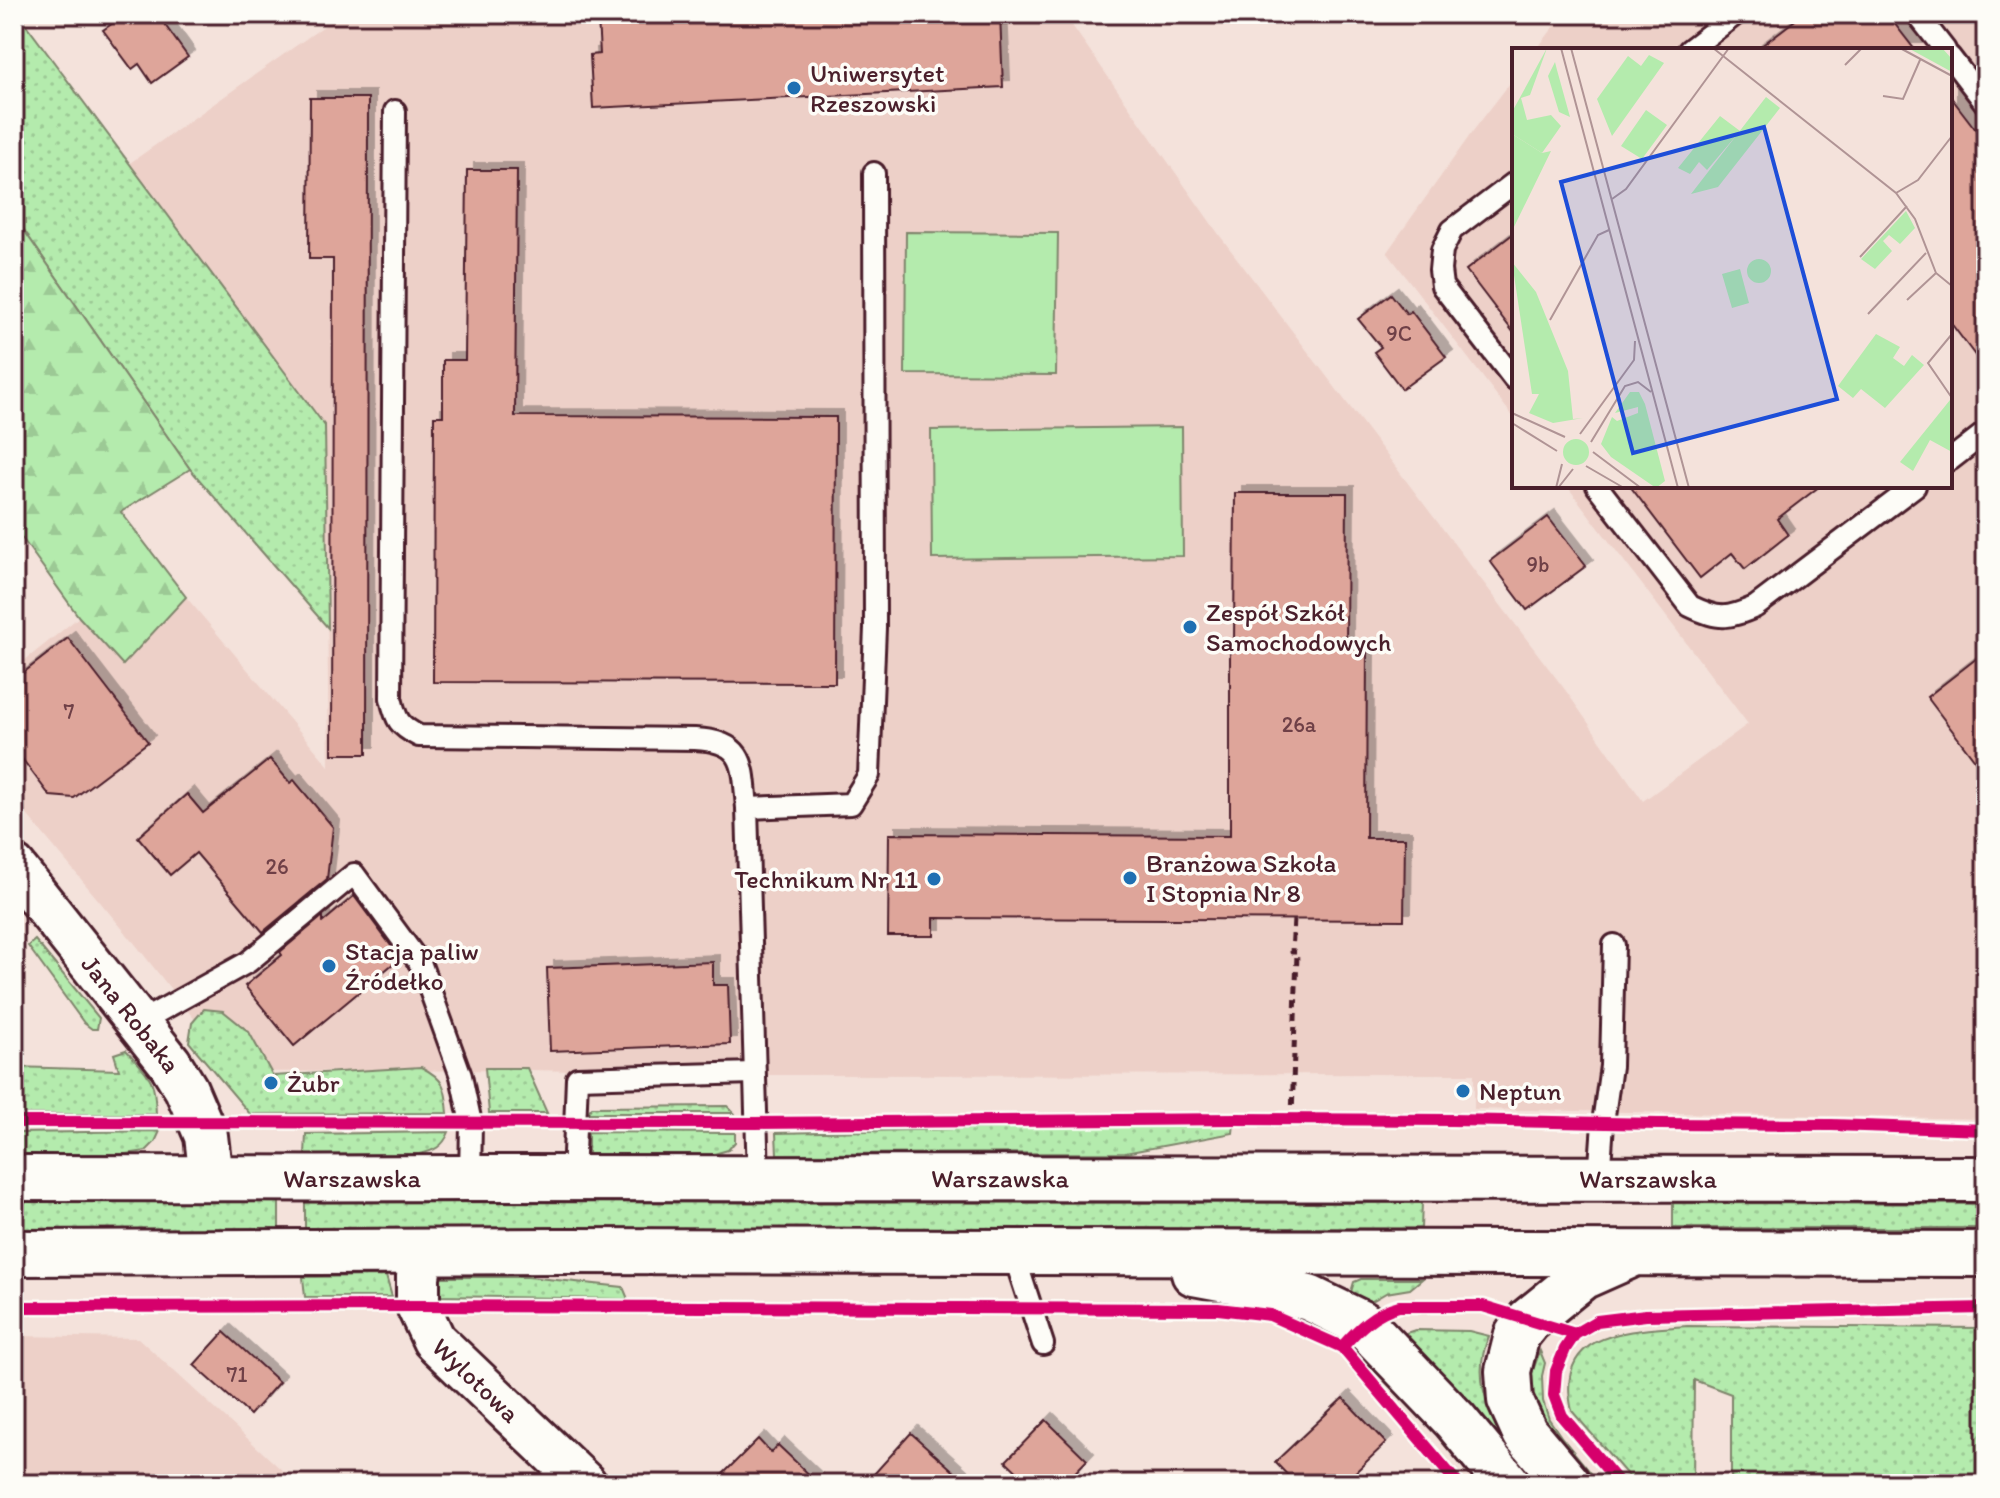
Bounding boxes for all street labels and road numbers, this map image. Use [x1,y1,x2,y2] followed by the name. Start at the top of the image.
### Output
[74,949,188,1079] street label: Jana Robaka
[283,1162,421,1194] street label: Warszawska
[931,1162,1069,1194] street label: Warszawska
[1579,1163,1717,1195] street label: Warszawska
[426,1331,527,1430] street label: Wylotowa

